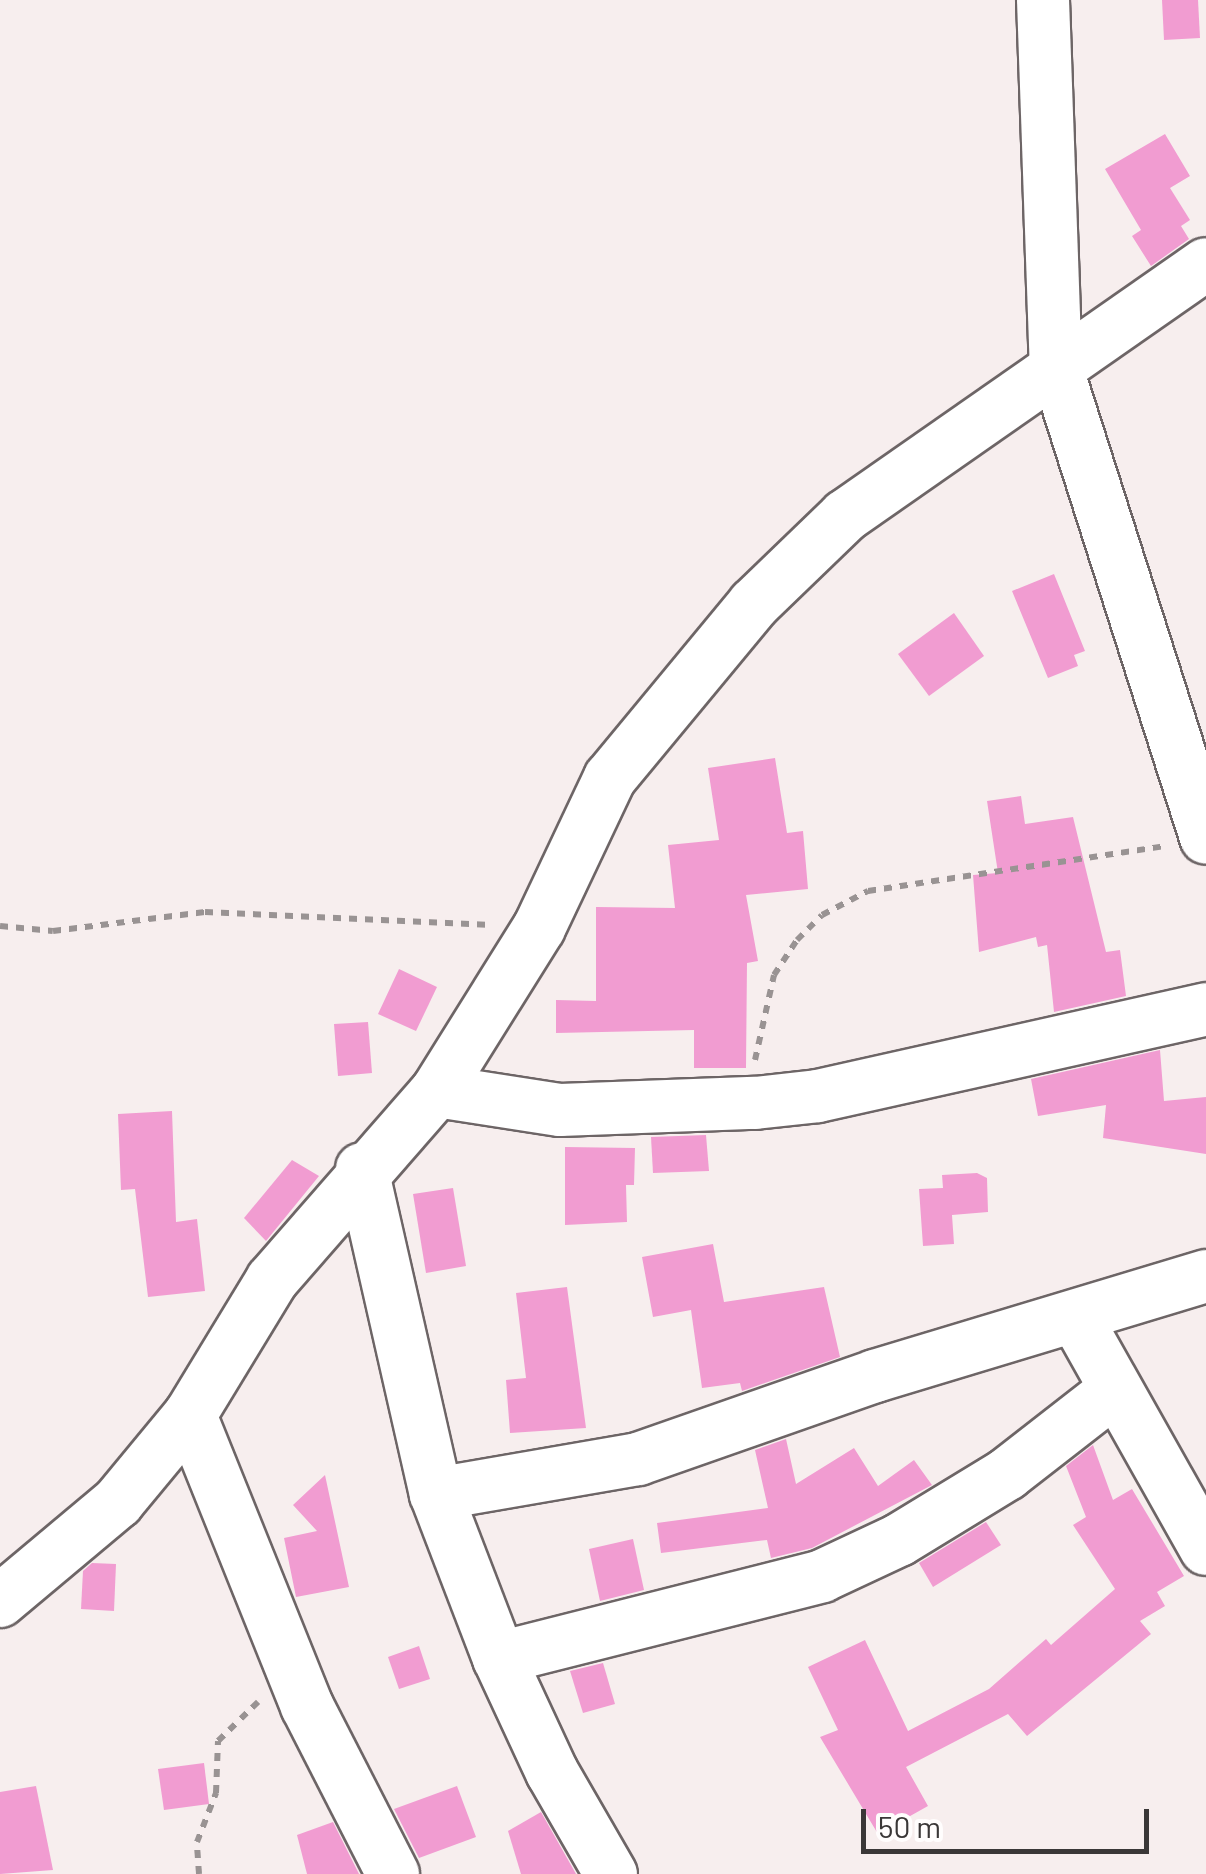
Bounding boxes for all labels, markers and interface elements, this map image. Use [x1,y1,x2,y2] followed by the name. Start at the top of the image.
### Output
[866,1789,1154,1851] scale bar
[878,1808,941,1844] text: 50 m

